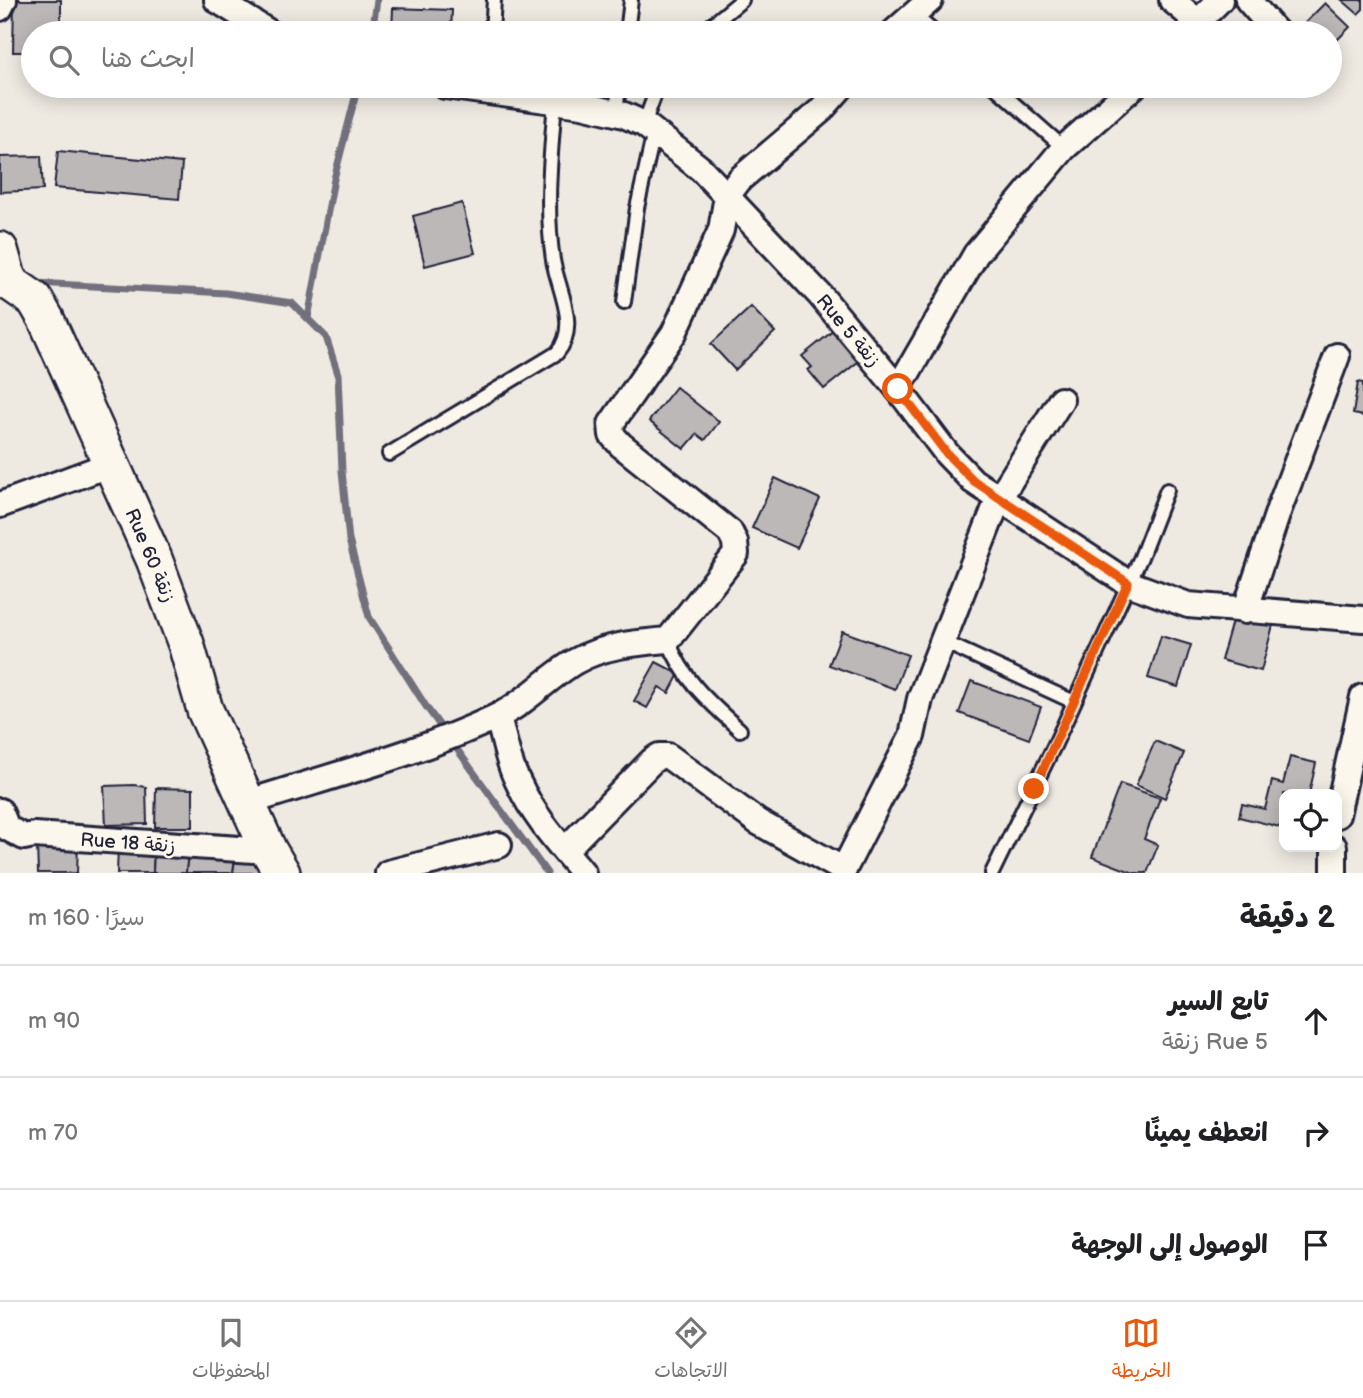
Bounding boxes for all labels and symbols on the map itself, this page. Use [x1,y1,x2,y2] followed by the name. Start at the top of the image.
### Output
[811,290,885,372] street label: Rue 5 زنقة
[882,373,913,404] route start
[120,505,180,606] street label: Rue 60 زنقة
[1018,773,1049,804] route end
[80,829,176,858] street label: Rue 18 زنقة

